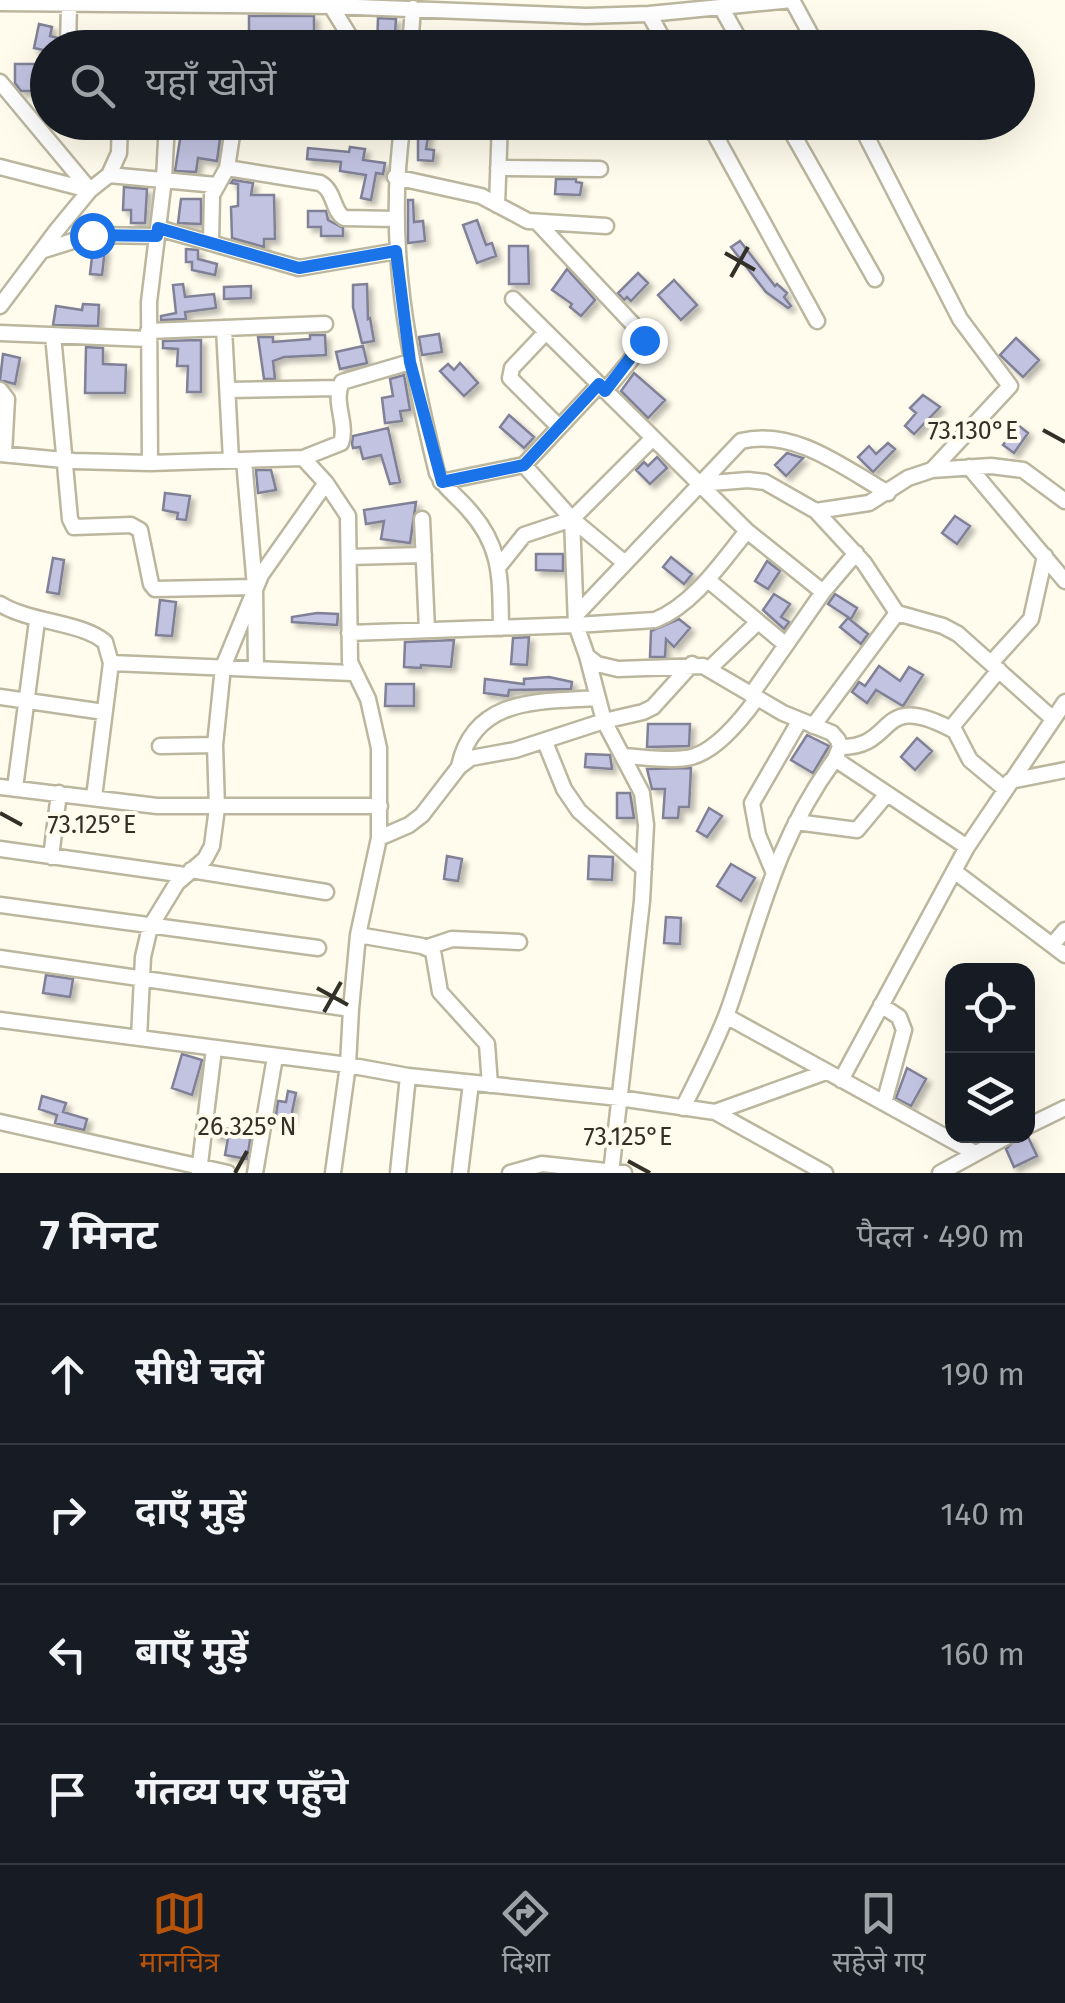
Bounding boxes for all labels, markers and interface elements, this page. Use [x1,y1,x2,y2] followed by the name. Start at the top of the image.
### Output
[30,30,1035,140] search box
[65,58,120,113] icon: search
[145,59,276,105] text: यहाँ खोजें
[70,213,116,259] route start
[622,318,668,364] route end
[928,416,1018,446] text: 73.130°E
[48,810,136,840] text: 73.125°E
[945,963,1035,1143] map controls
[945,963,1035,1053] button: locate
[945,1053,1035,1143] button: layers
[198,1112,296,1142] text: 26.325°N
[584,1122,672,1152] text: 73.125°E
[40,1210,158,1260] text: 7 मिनट
[857,1217,1025,1255] text: पैदल · 490 m
[40,1347,95,1402] icon: ahead
[135,1348,264,1394] text: सीधे चलें
[941,1355,1025,1393] text: 190 m
[40,1487,95,1542] icon: right
[135,1488,246,1534] text: दाएँ मुड़ें
[940,1495,1025,1533] text: 140 m
[40,1627,95,1682] icon: left
[135,1628,248,1674] text: बाएँ मुड़ें
[940,1635,1025,1673] text: 160 m
[40,1767,95,1822] icon: arrive
[135,1768,348,1814] text: गंतव्य पर पहुँचे
[139,1886,219,1983] tab: मानचित्र
[498,1886,553,1983] tab: दिशा
[832,1886,926,1983] tab: सहेजे गए

